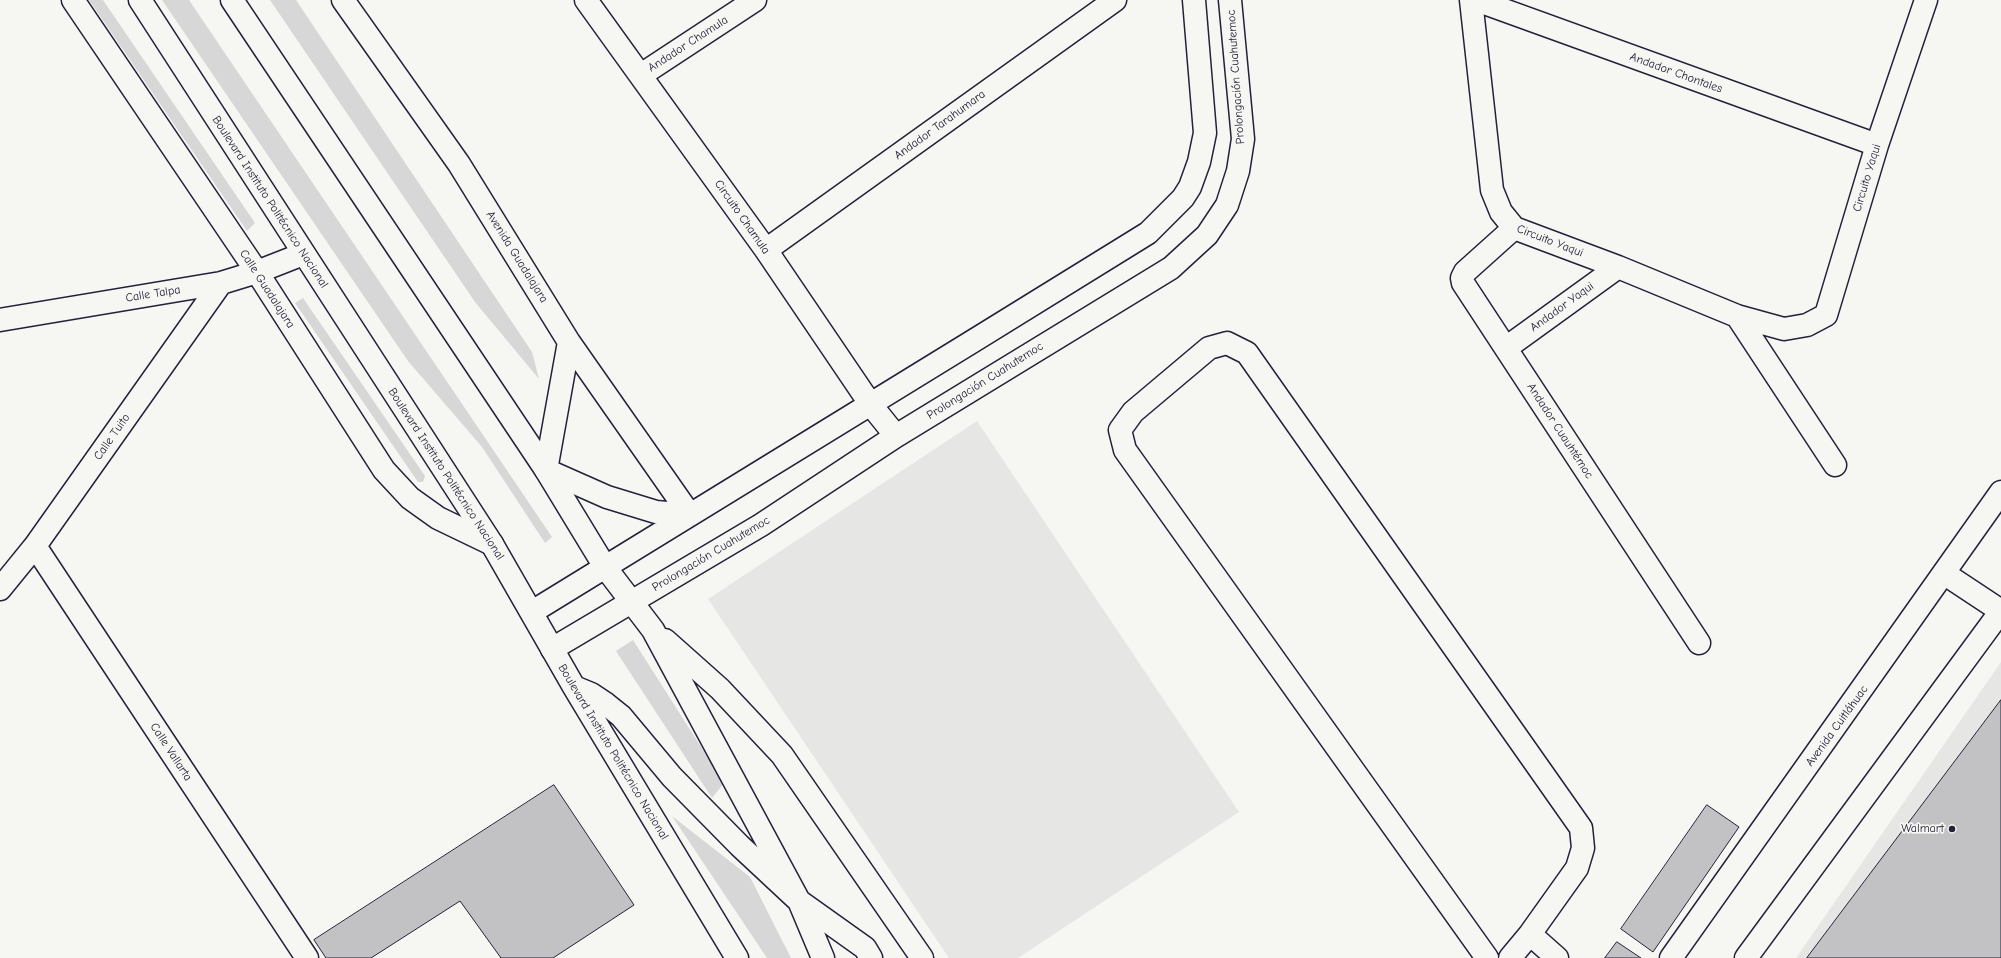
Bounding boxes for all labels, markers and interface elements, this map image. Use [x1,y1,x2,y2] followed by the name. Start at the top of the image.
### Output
[1224,9,1248,145] street label: Prolongación Cuahutemoc
[645,13,731,75] street label: Andador Chamula
[1628,50,1724,96] street label: Andador Chontales
[892,87,988,163] street label: Andador Tarahumara
[209,113,331,291] street label: Boulevard Instituto Politécnico Nacional
[1850,142,1884,214] street label: Circuito Yaqui
[711,177,773,257] street label: Circuito Chamula
[483,208,551,306] street label: Avenida Guadalajara
[1515,222,1585,260] street label: Circuito Yaqui
[236,247,298,331] street label: Calle Guadalajara
[1527,279,1597,335] street label: Andador Yaqui
[125,283,181,305] street label: Calle Talpa
[924,339,1046,423] street label: Prolongación Cuahutemoc
[1524,381,1596,481] street label: Andador Cuauhtémoc
[385,385,507,563] street label: Boulevard Instituto Politécnico Nacional
[91,411,133,463] street label: Calle Tuito
[650,513,772,595] street label: Prolongación Cuahutemoc
[555,662,671,842] street label: Boulevard Instituto Politécnico Nacional
[1803,683,1871,769] street label: Avenida Cuitláhuac
[147,720,195,784] street label: Calle Vallarta
[1901,822,1944,836] place label: Walmart
[1947,824,1957,834] marker: Walmart

